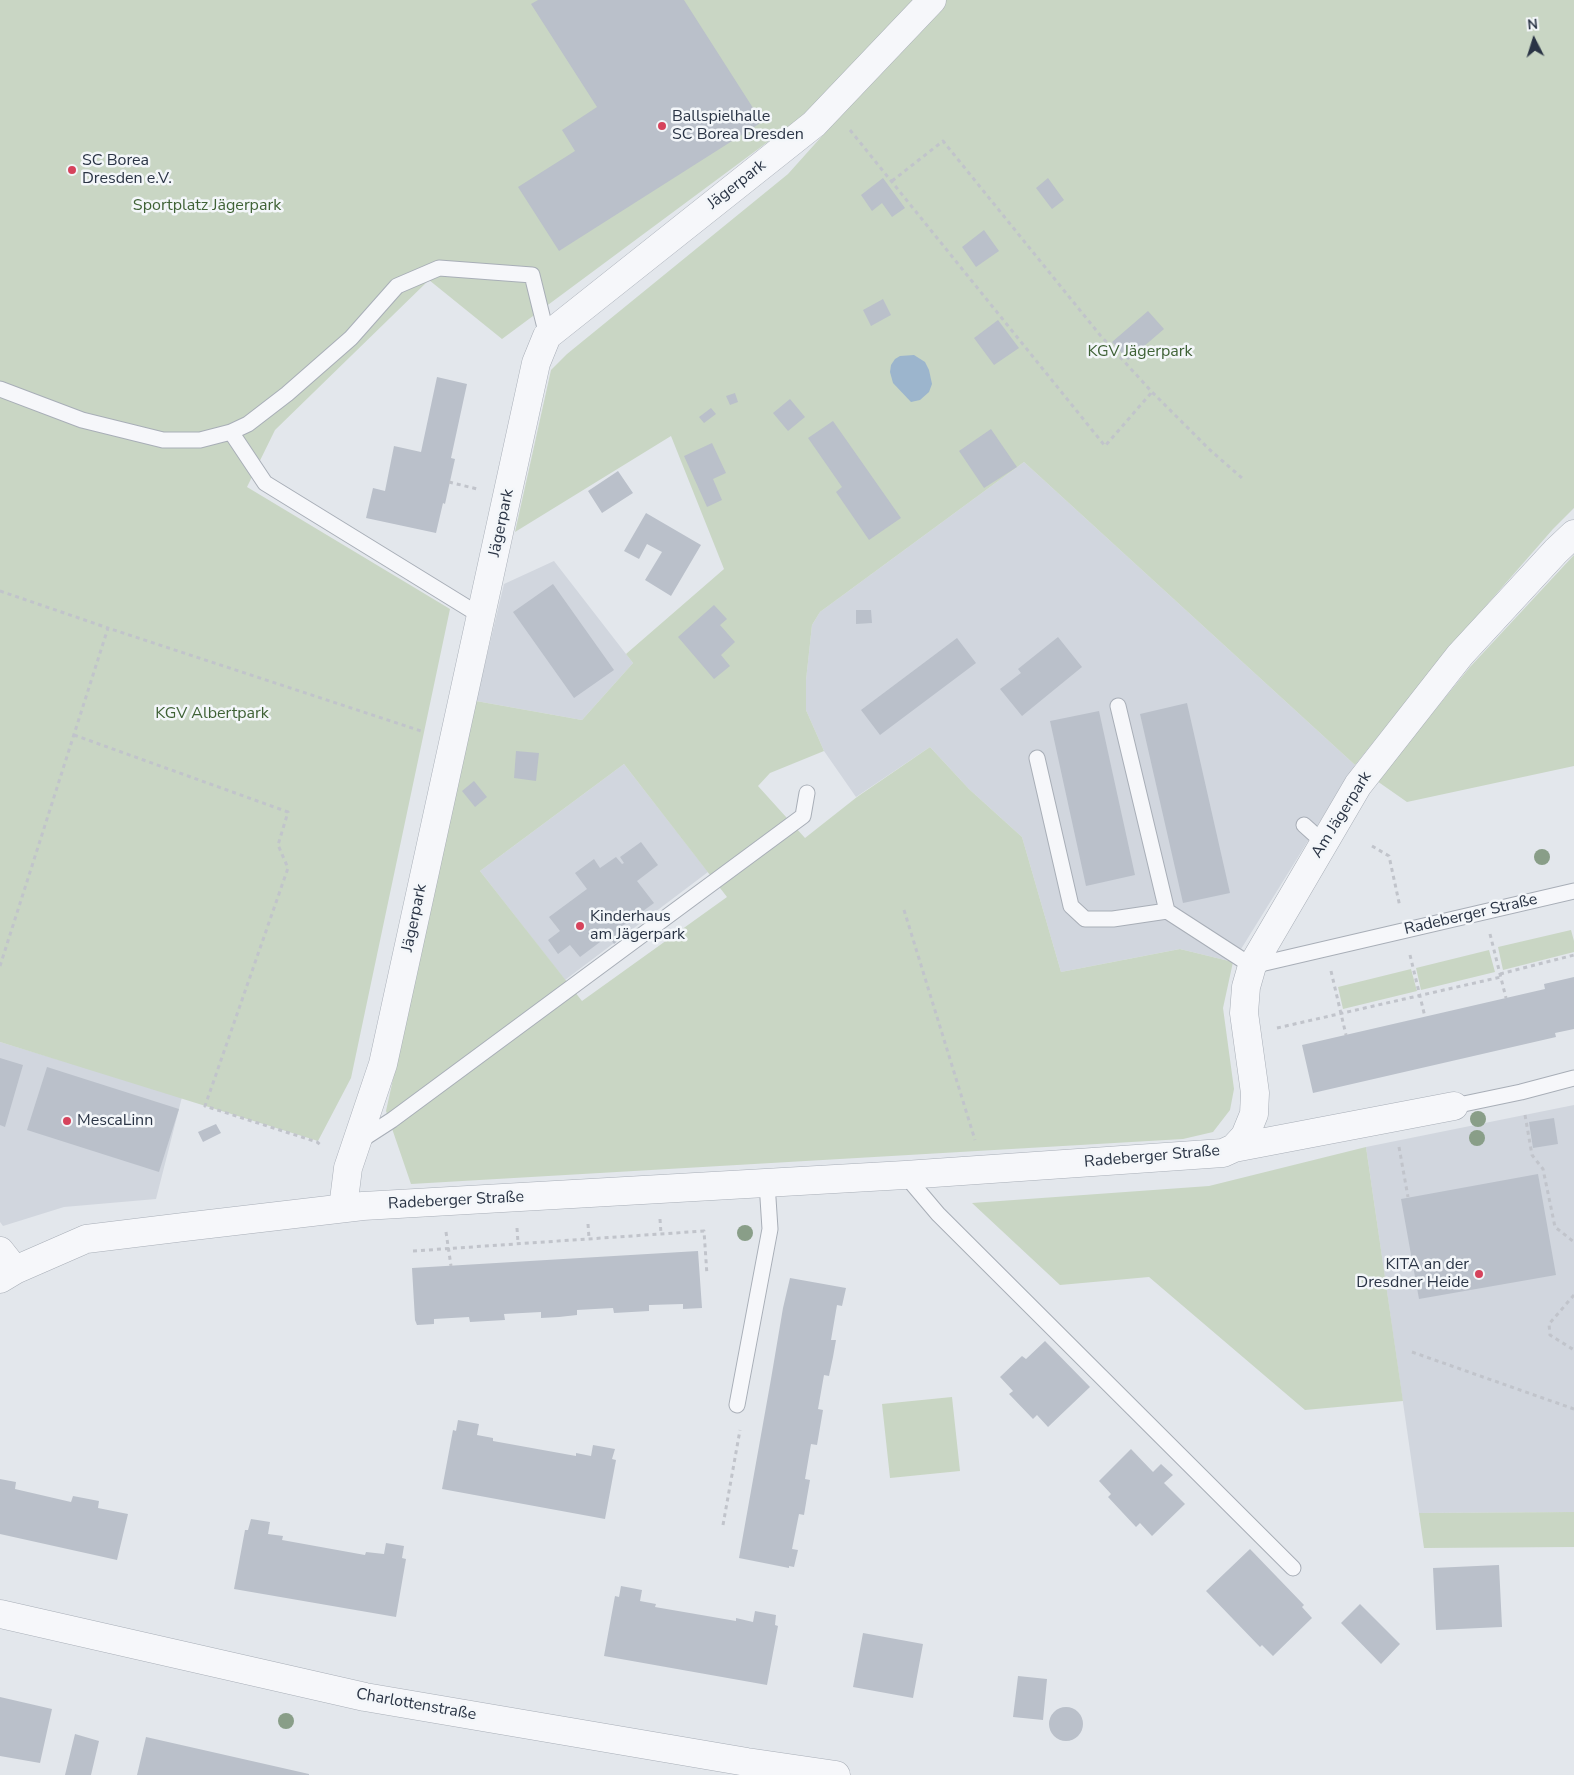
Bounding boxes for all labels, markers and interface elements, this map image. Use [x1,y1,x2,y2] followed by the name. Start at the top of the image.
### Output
[1509,15,1559,65] north arrow
[1527,15,1539,34] text: N
[672,107,804,145] place label: Ballspielhalle SC Borea Dresden
[656,120,668,132] marker: Ballspielhalle SC Borea Dresden
[82,151,172,189] place label: SC Borea Dresden e.V.
[704,156,770,214] street label: Jägerpark
[66,164,78,176] marker: SC Borea Dresden e.V.
[133,196,281,216] park label: Sportplatz Jägerpark
[1088,342,1192,362] park label: KGV Jägerpark
[485,487,519,559] street label: Jägerpark
[155,704,269,724] park label: KGV Albertpark
[1308,768,1376,862] street label: Am Jägerpark
[398,882,432,954] street label: Jägerpark
[1403,890,1539,940] street label: Radeberger Straße
[590,907,685,945] place label: Kinderhaus am Jägerpark
[574,920,586,932] marker: Kinderhaus am Jägerpark
[77,1111,153,1131] place label: MescaLinn
[61,1115,73,1127] marker: MescaLinn
[1083,1142,1221,1172] street label: Radeberger Straße
[388,1188,524,1214] street label: Radeberger Straße
[1356,1255,1469,1293] place label: KITA an der Dresdner Heide
[1473,1268,1485,1280] marker: KITA an der Dresdner Heide
[354,1685,478,1725] street label: Charlottenstraße

